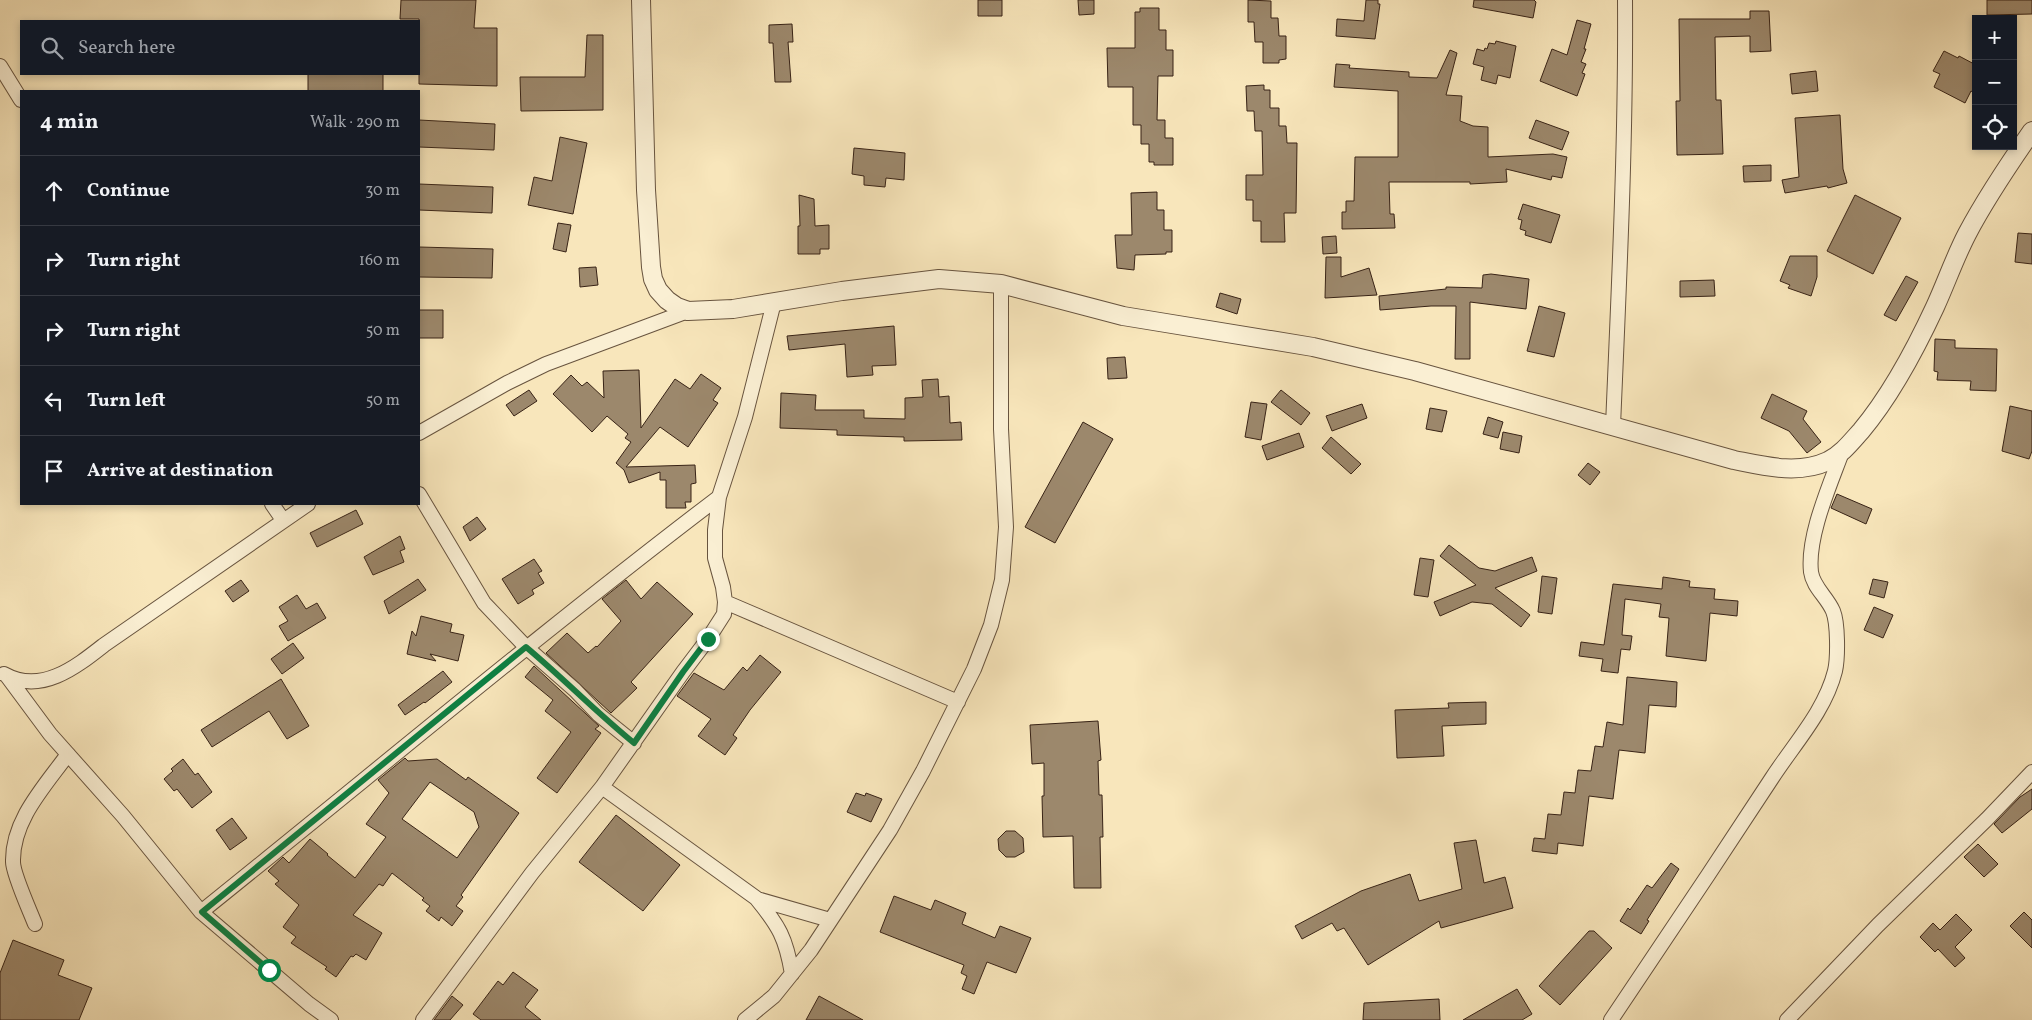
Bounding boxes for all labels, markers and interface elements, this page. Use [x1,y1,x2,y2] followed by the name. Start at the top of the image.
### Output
[1972,15,2017,150] map controls
[1972,15,2017,60] button: +
[20,20,420,75] search box
[38,34,66,62] icon: search
[78,35,175,61] text: Search here
[1972,60,2017,105] button: −
[1972,105,2017,150] button: locate
[40,108,99,137] text: 4 min
[310,112,400,134] text: Walk · 290 m
[40,177,68,205] icon: ahead
[87,178,170,204] text: Continue
[365,180,400,202] text: 30 m
[40,247,68,275] icon: right
[87,248,180,274] text: Turn right
[359,250,400,272] text: 160 m
[40,317,68,345] icon: right
[87,318,180,344] text: Turn right
[366,320,400,342] text: 50 m
[40,387,68,415] icon: left
[87,388,166,414] text: Turn left
[366,390,400,412] text: 50 m
[40,457,68,485] icon: arrive
[87,458,273,484] text: Arrive at destination
[697,628,720,651] route end
[258,959,281,982] route start

